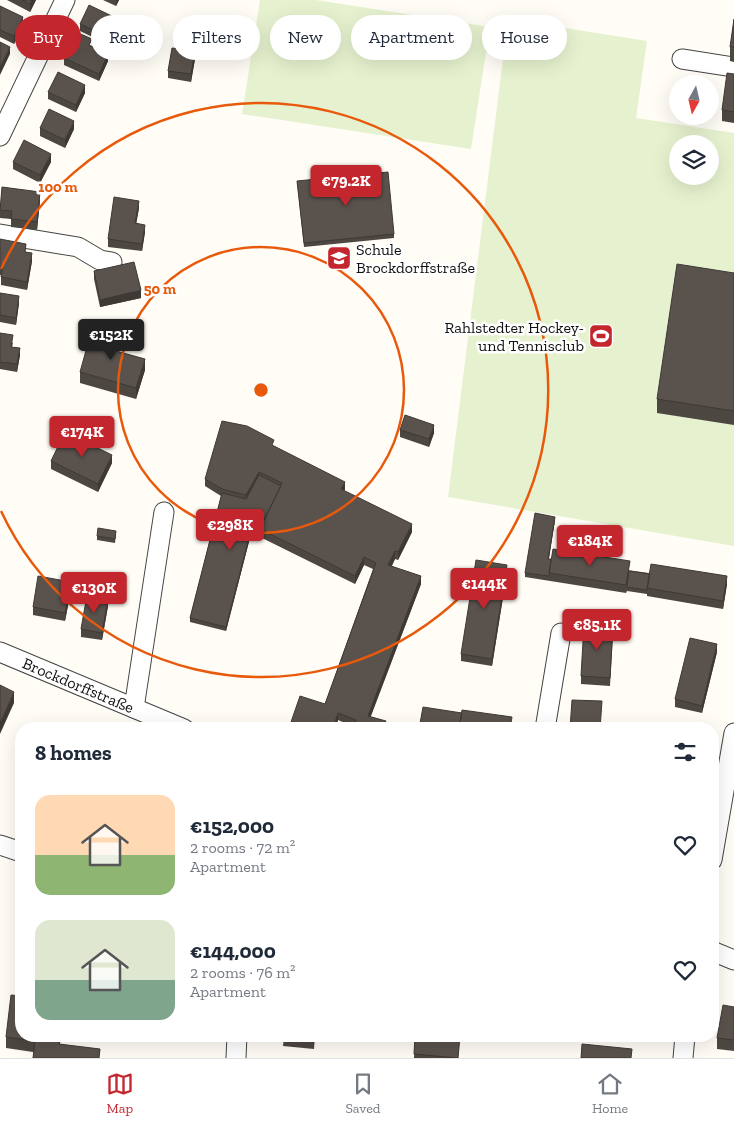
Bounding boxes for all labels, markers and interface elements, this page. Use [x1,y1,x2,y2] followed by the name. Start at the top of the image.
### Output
[15,15,81,60] chip: Buy
[91,15,163,60] chip: Rent
[173,15,260,60] chip: Filters
[270,15,341,60] chip: New
[351,15,472,60] chip: Apartment
[482,15,567,60] chip: House
[669,75,719,125] north arrow
[669,75,719,185] map controls
[669,135,719,185] button: layers
[305,164,387,207] pin: €79.2K
[322,171,370,190] text: €79.2K
[38,178,78,196] text: 100 m
[356,240,475,277] place label: Schule Brockdorffstraße
[326,245,352,271] school or university icon: Schule Brockdorffstraße
[144,280,176,298] text: 50 m
[76,318,146,361] pin: €152K
[444,318,584,355] place label: Rahlstedter Hockey- und Tennisclub
[588,323,614,349] sports icon: Rahlstedter Hockey- und Tennisclub
[89,325,133,344] text: €152K
[252,381,270,399] centre of rings
[47,416,117,458] pin: €174K
[60,422,104,441] text: €174K
[195,508,265,551] pin: €298K
[207,515,253,534] text: €298K
[555,524,625,567] pin: €184K
[568,531,612,550] text: €184K
[449,568,519,610] pin: €144K
[59,572,129,614] pin: €130K
[462,574,506,593] text: €144K
[72,578,116,597] text: €130K
[556,608,638,651] pin: €85.1K
[573,615,621,634] text: €85.1K
[20,654,137,717] street label: Brockdorffstraße
[671,738,699,766] icon: filters
[35,740,112,765] text: 8 homes
[190,813,274,838] text: €152,000
[75,815,135,875] icon: home
[671,831,699,859] icon: heart
[190,838,295,857] text: 2 rooms · 72 m²
[190,857,266,876] text: Apartment
[190,938,276,963] text: €144,000
[75,940,135,1000] icon: home
[671,956,699,984] icon: heart
[190,963,296,982] text: 2 rooms · 76 m²
[190,982,266,1001] text: Apartment
[106,1070,134,1117] tab: Map
[345,1070,380,1117] tab: Saved
[592,1070,628,1117] tab: Home

